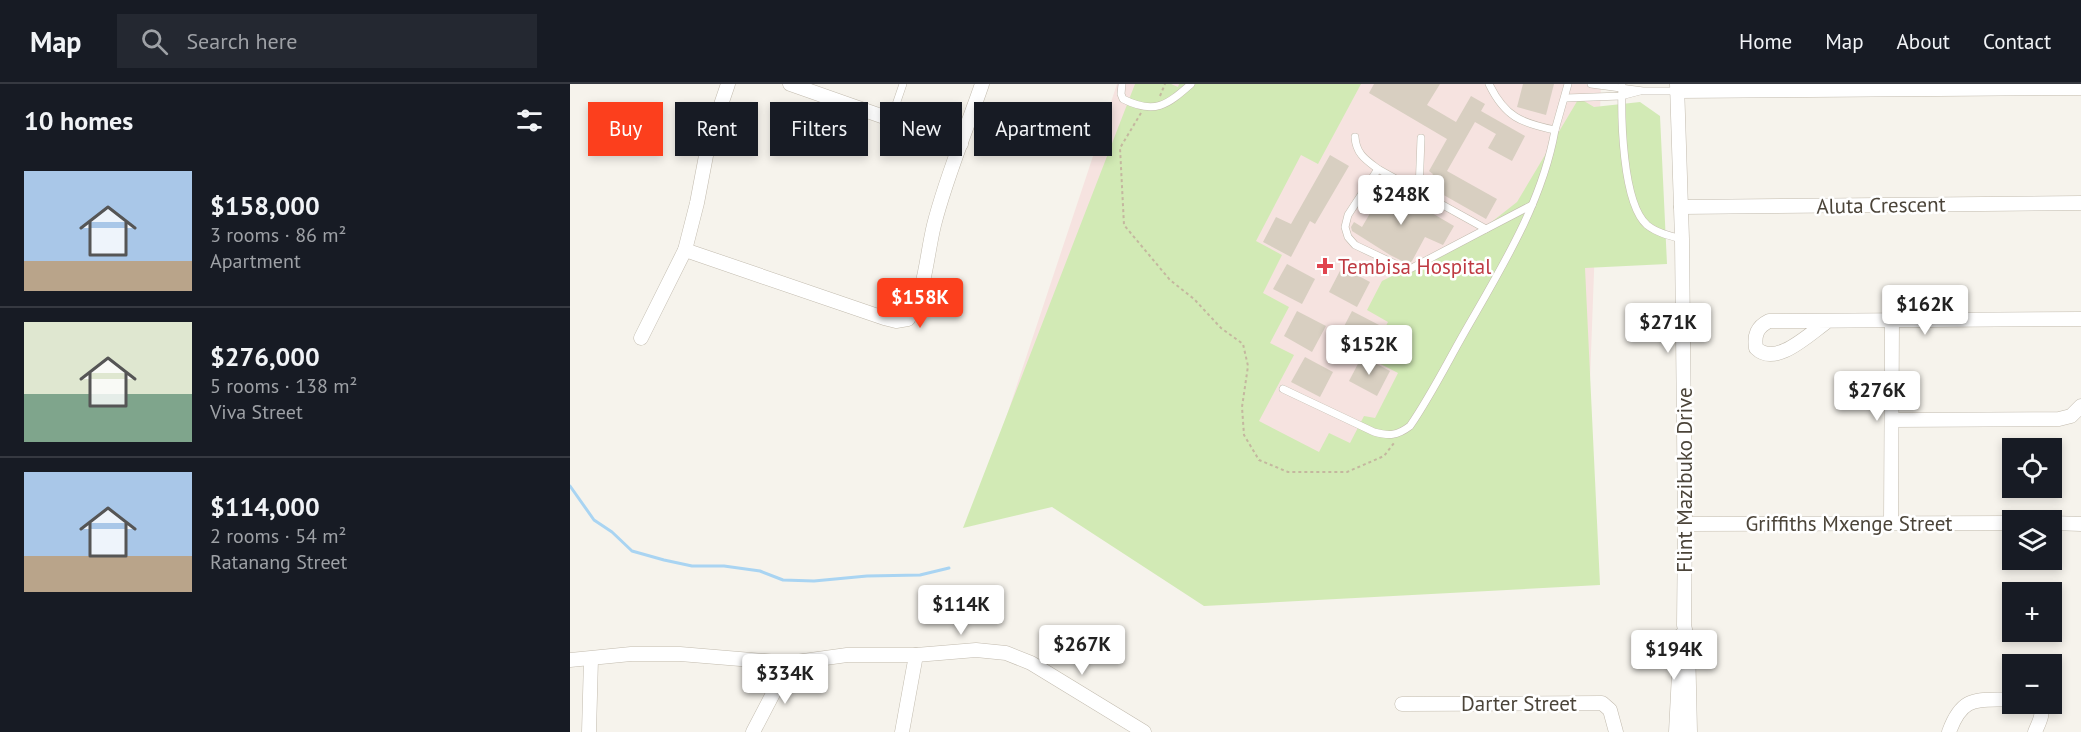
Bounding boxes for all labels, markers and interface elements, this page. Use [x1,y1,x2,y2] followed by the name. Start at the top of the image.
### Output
[117,14,537,68] search box
[30,23,81,60] text: Map
[138,25,171,58] icon: search
[186,27,297,55] text: Search here
[1739,28,1792,55] text: Home
[1825,28,1864,55] text: Map
[1897,28,1950,55] text: About
[1983,28,2051,55] text: Contact
[588,102,663,156] chip: Buy
[675,102,758,156] chip: Rent
[770,102,868,156] chip: Filters
[880,102,962,156] chip: New
[974,102,1112,156] chip: Apartment
[24,104,133,137] text: 10 homes
[513,104,546,137] icon: filters
[1359,175,1443,226] pin: $248K
[1372,181,1430,207] text: $248K
[210,189,320,222] text: $158,000
[1816,190,1946,220] street label: Aluta Crescent
[72,195,144,267] icon: home
[210,222,346,248] text: 3 rooms · 86 m²
[210,248,301,274] text: Apartment
[1338,253,1491,280] place label: Tembisa Hospital
[1316,257,1334,275] marker: Tembisa Hospital
[878,278,962,329] pin: $158K
[891,284,949,310] text: $158K
[1883,285,1967,336] pin: $162K
[1896,291,1954,317] text: $162K
[1626,303,1710,354] pin: $271K
[1639,309,1697,335] text: $271K
[1327,325,1411,376] pin: $152K
[1340,331,1398,357] text: $152K
[210,340,320,373] text: $276,000
[72,346,144,418] icon: home
[1835,371,1919,422] pin: $276K
[210,373,357,399] text: 5 rooms · 138 m²
[1848,377,1906,403] text: $276K
[1671,387,1698,573] street label: Flint Mazibuko Drive
[210,399,303,425] text: Viva Street
[2002,438,2062,714] map controls
[2002,438,2062,498] button: locate
[210,490,320,523] text: $114,000
[72,496,144,568] icon: home
[1746,510,1952,537] street label: Griffiths Mxenge Street
[2002,510,2062,570] button: layers
[210,523,346,549] text: 2 rooms · 54 m²
[210,549,347,575] text: Ratanang Street
[2002,582,2062,642] button: +
[919,585,1003,636] pin: $114K
[932,591,990,617] text: $114K
[1040,625,1124,676] pin: $267K
[1632,630,1716,681] pin: $194K
[1053,631,1111,657] text: $267K
[1645,636,1703,662] text: $194K
[743,654,827,705] pin: $334K
[2002,654,2062,714] button: −
[756,660,814,686] text: $334K
[1461,690,1577,717] street label: Darter Street

